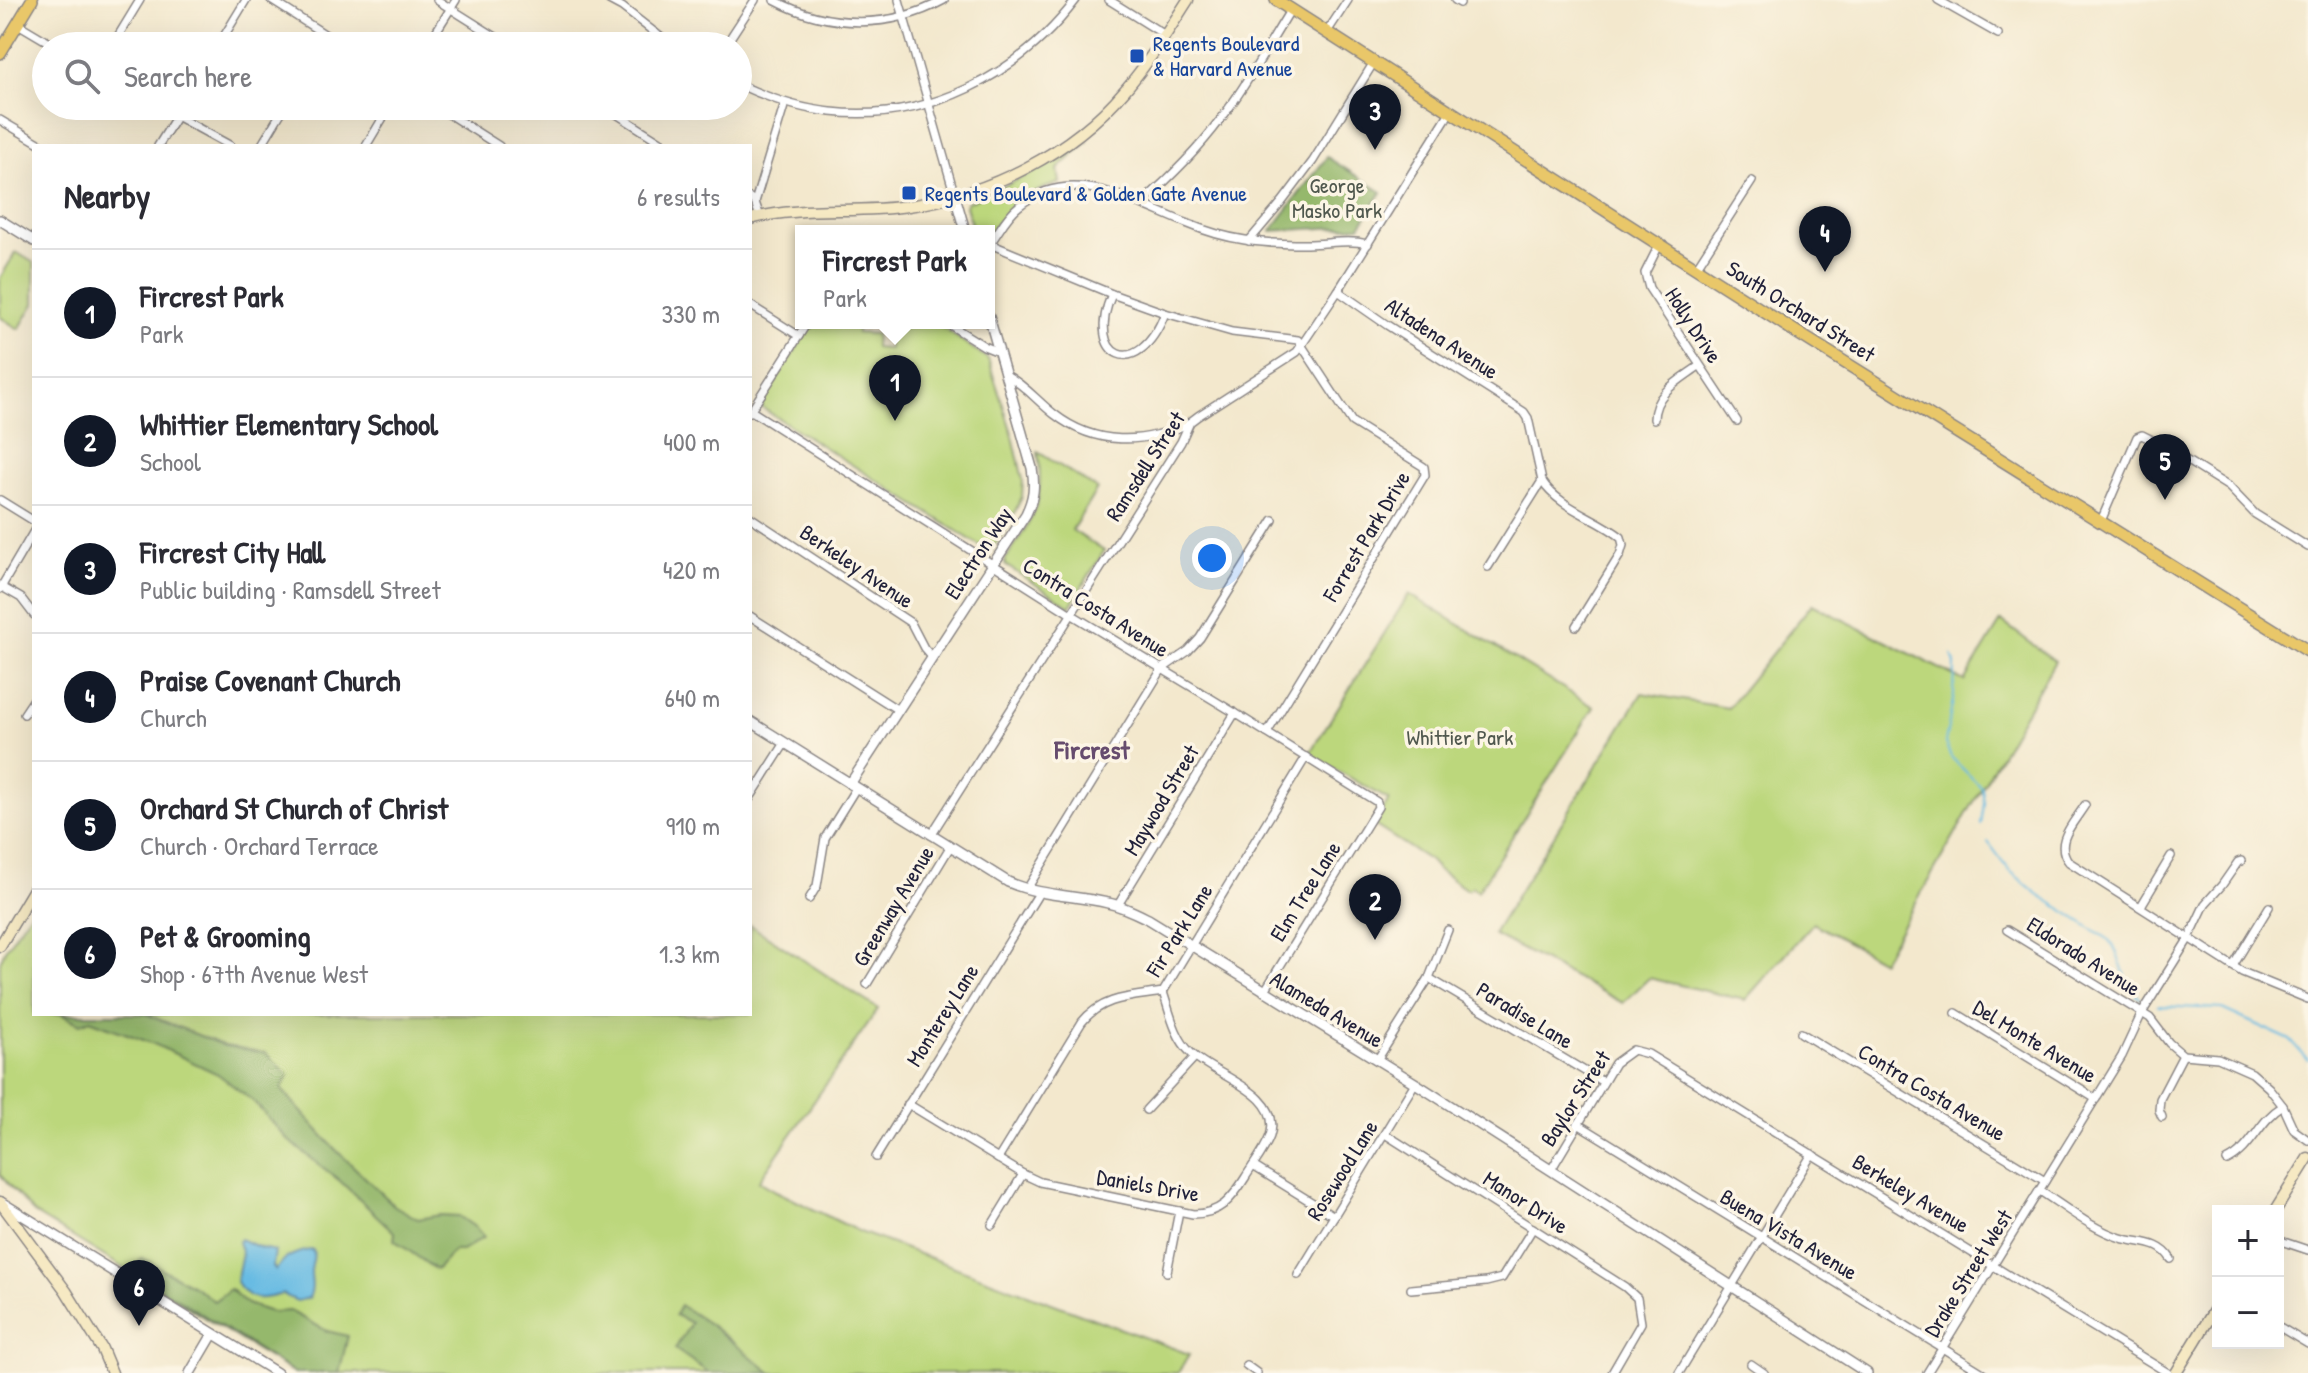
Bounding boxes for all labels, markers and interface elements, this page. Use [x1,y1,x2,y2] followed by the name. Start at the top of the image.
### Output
[1153,28,1300,83] place label: Regents Boulevard & Harvard Avenue
[32,32,752,120] search box
[1128,47,1146,65] marker: Regents Boulevard & Harvard Avenue
[60,54,104,98] icon: search
[124,56,252,96] text: Search here
[1349,84,1401,150] pin: 3
[1292,170,1382,225] park label: George Masko Park
[64,173,150,219] text: Nearby
[925,178,1247,208] place label: Regents Boulevard & Golden Gate Avenue
[637,179,720,214] text: 6 results
[900,184,918,202] marker: Regents Boulevard & Golden Gate Avenue
[1799,206,1851,272] pin: 4
[795,225,995,329] popup
[823,240,967,280] text: Fircrest Park
[1721,253,1881,369] street label: South Orchard Street
[140,276,284,316] text: Fircrest Park
[823,280,867,315] text: Park
[1658,281,1730,369] street label: Holly Drive
[1380,290,1505,386] street label: Altadena Avenue
[85,296,95,331] text: 1
[661,296,720,331] text: 330 m
[140,316,184,351] text: Park
[869,355,921,421] pin: 1
[140,404,438,444] text: Whittier Elementary School
[1098,405,1192,527] street label: Ramsdell Street
[84,424,96,459] text: 2
[663,424,720,459] text: 400 m
[2139,434,2191,500] pin: 5
[140,444,201,479] text: School
[1315,465,1417,608] street label: Forrest Park Drive
[937,501,1019,605] street label: Electron Way
[794,517,920,615] street label: Berkeley Avenue
[140,532,325,572] text: Fircrest City Hall
[1192,538,1232,578] your location
[1017,550,1175,664] street label: Contra Costa Avenue
[84,552,96,587] text: 3
[663,552,720,587] text: 420 m
[140,572,441,607] text: Public building · Ramsdell Street
[140,660,400,700] text: Praise Covenant Church
[85,680,95,715] text: 4
[665,680,720,715] text: 640 m
[140,700,207,735] text: Church
[1407,722,1513,752] park label: Whittier Park
[1054,732,1131,767] district label: Fircrest
[1116,739,1206,861] street label: Maywood Street
[140,788,448,828] text: Orchard St Church of Christ
[85,808,96,843] text: 5
[666,808,720,843] text: 910 m
[140,828,379,863] text: Church · Orchard Terrace
[1262,835,1348,947] street label: Elm Tree Lane
[845,840,941,972] street label: Greenway Avenue
[1349,874,1401,940] pin: 2
[1138,878,1219,983] street label: Fir Park Lane
[2022,909,2147,1003] street label: Eldorado Avenue
[140,916,311,956] text: Pet & Grooming
[85,936,95,971] text: 6
[659,936,720,971] text: 1.3 km
[140,956,368,991] text: Shop · 67th Avenue West
[899,958,985,1072] street label: Monterey Lane
[1265,963,1389,1055] street label: Alameda Avenue
[1471,974,1579,1056] street label: Paradise Lane
[1968,992,2103,1090] street label: Del Monte Avenue
[1853,1036,2012,1148] street label: Contra Costa Avenue
[1533,1044,1617,1152] street label: Baylor Street
[1299,1114,1385,1226] street label: Rosewood Lane
[1847,1146,1975,1240] street label: Berkeley Avenue
[1094,1161,1202,1209] street label: Daniels Drive
[1478,1163,1574,1241] street label: Manor Drive
[1715,1181,1863,1287] street label: Buena Vista Avenue
[1917,1203,2019,1342] street label: Drake Street West
[2212,1205,2284,1349] map controls
[2212,1205,2284,1277] button: +
[113,1260,165,1326] pin: 6
[2212,1277,2284,1349] button: −

